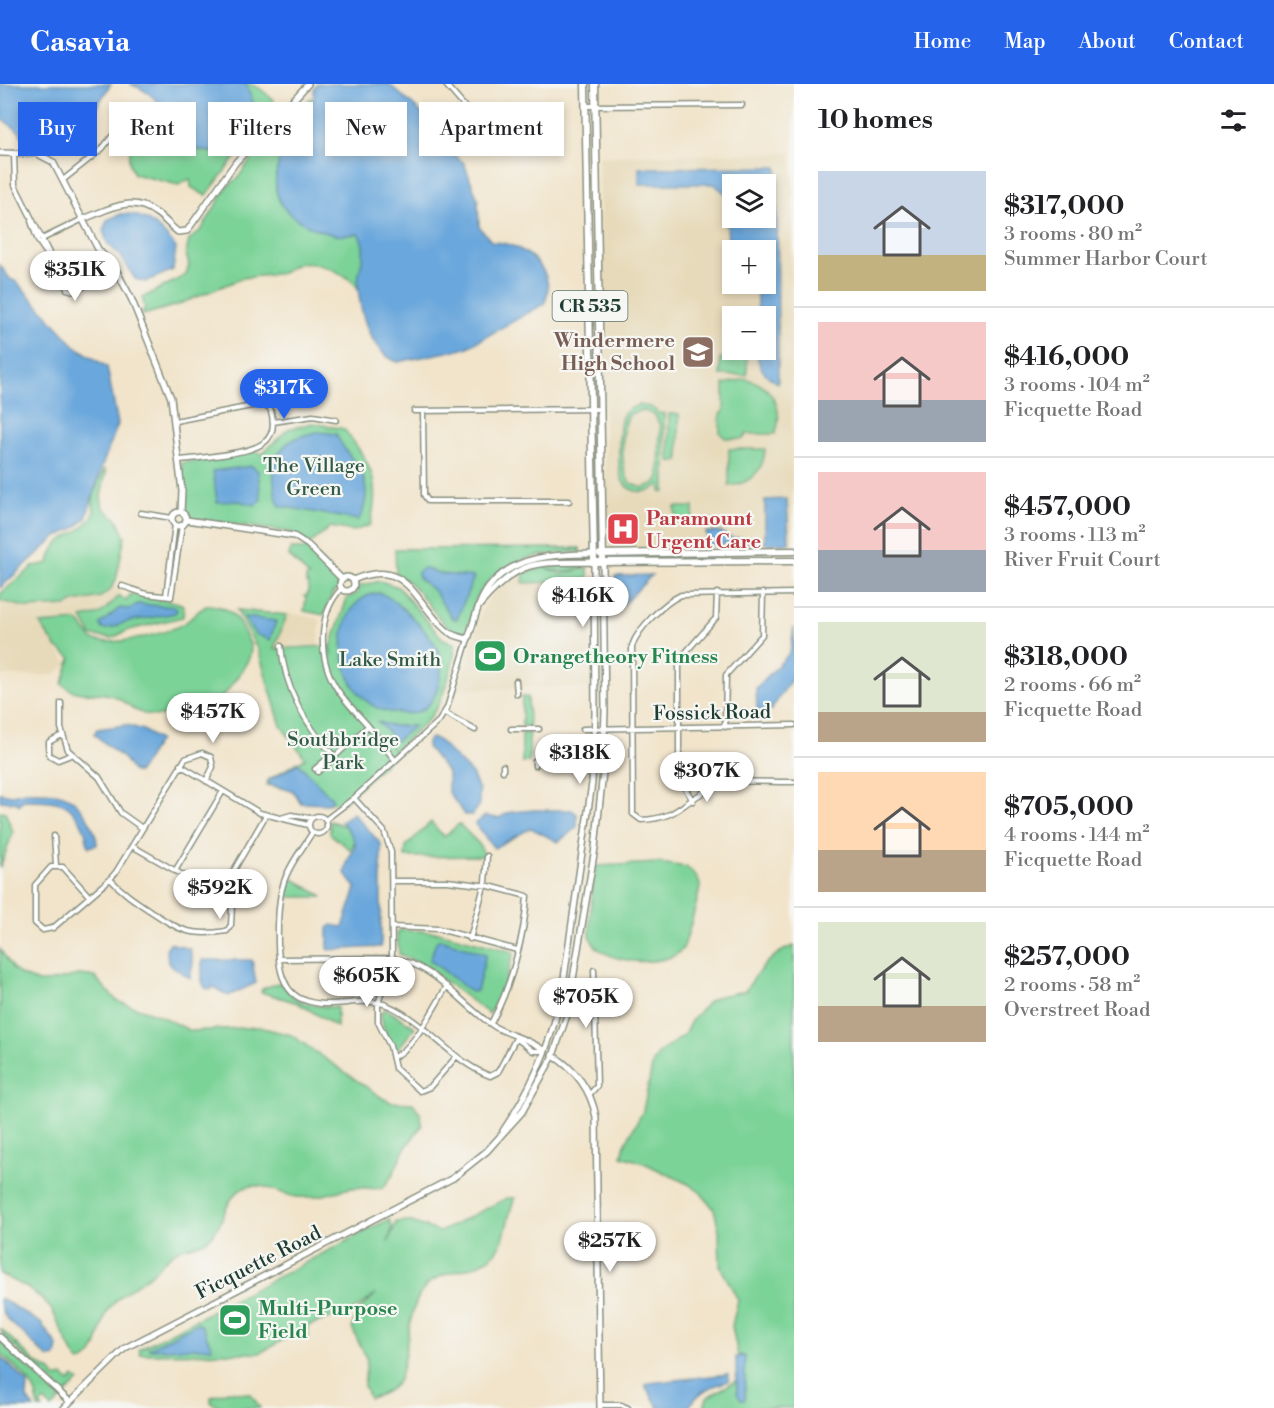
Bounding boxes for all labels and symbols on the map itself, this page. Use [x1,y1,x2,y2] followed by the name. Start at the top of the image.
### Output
[33,251,117,302] pin: $351K
[552,291,628,321] road number: CR 535
[552,329,675,377] place label: Windermere High School
[680,334,716,370] school or university icon: Windermere High School
[242,369,326,420] pin: $317K
[263,454,365,502] park label: The Village Green
[646,507,762,555] place label: Paramount Urgent Care
[605,511,641,547] hospital icon: Paramount Urgent Care
[541,577,625,628] pin: $416K
[472,638,508,674] sports icon: Orangetheory Fitness
[513,645,718,670] place label: Orangetheory Fitness
[339,648,441,673] park label: Lake Smith
[171,693,255,744] pin: $457K
[653,700,772,727] street label: Fossick Road
[287,728,399,776] park label: Southbridge Park
[538,734,622,785] pin: $318K
[665,752,749,803] pin: $307K
[178,869,262,920] pin: $592K
[325,957,409,1008] pin: $605K
[544,978,628,1029] pin: $705K
[191,1221,326,1306] street label: Ficquette Road
[568,1222,652,1273] pin: $257K
[258,1297,398,1345] place label: Multi-Purpose Field
[217,1302,253,1338] sports icon: Multi-Purpose Field

